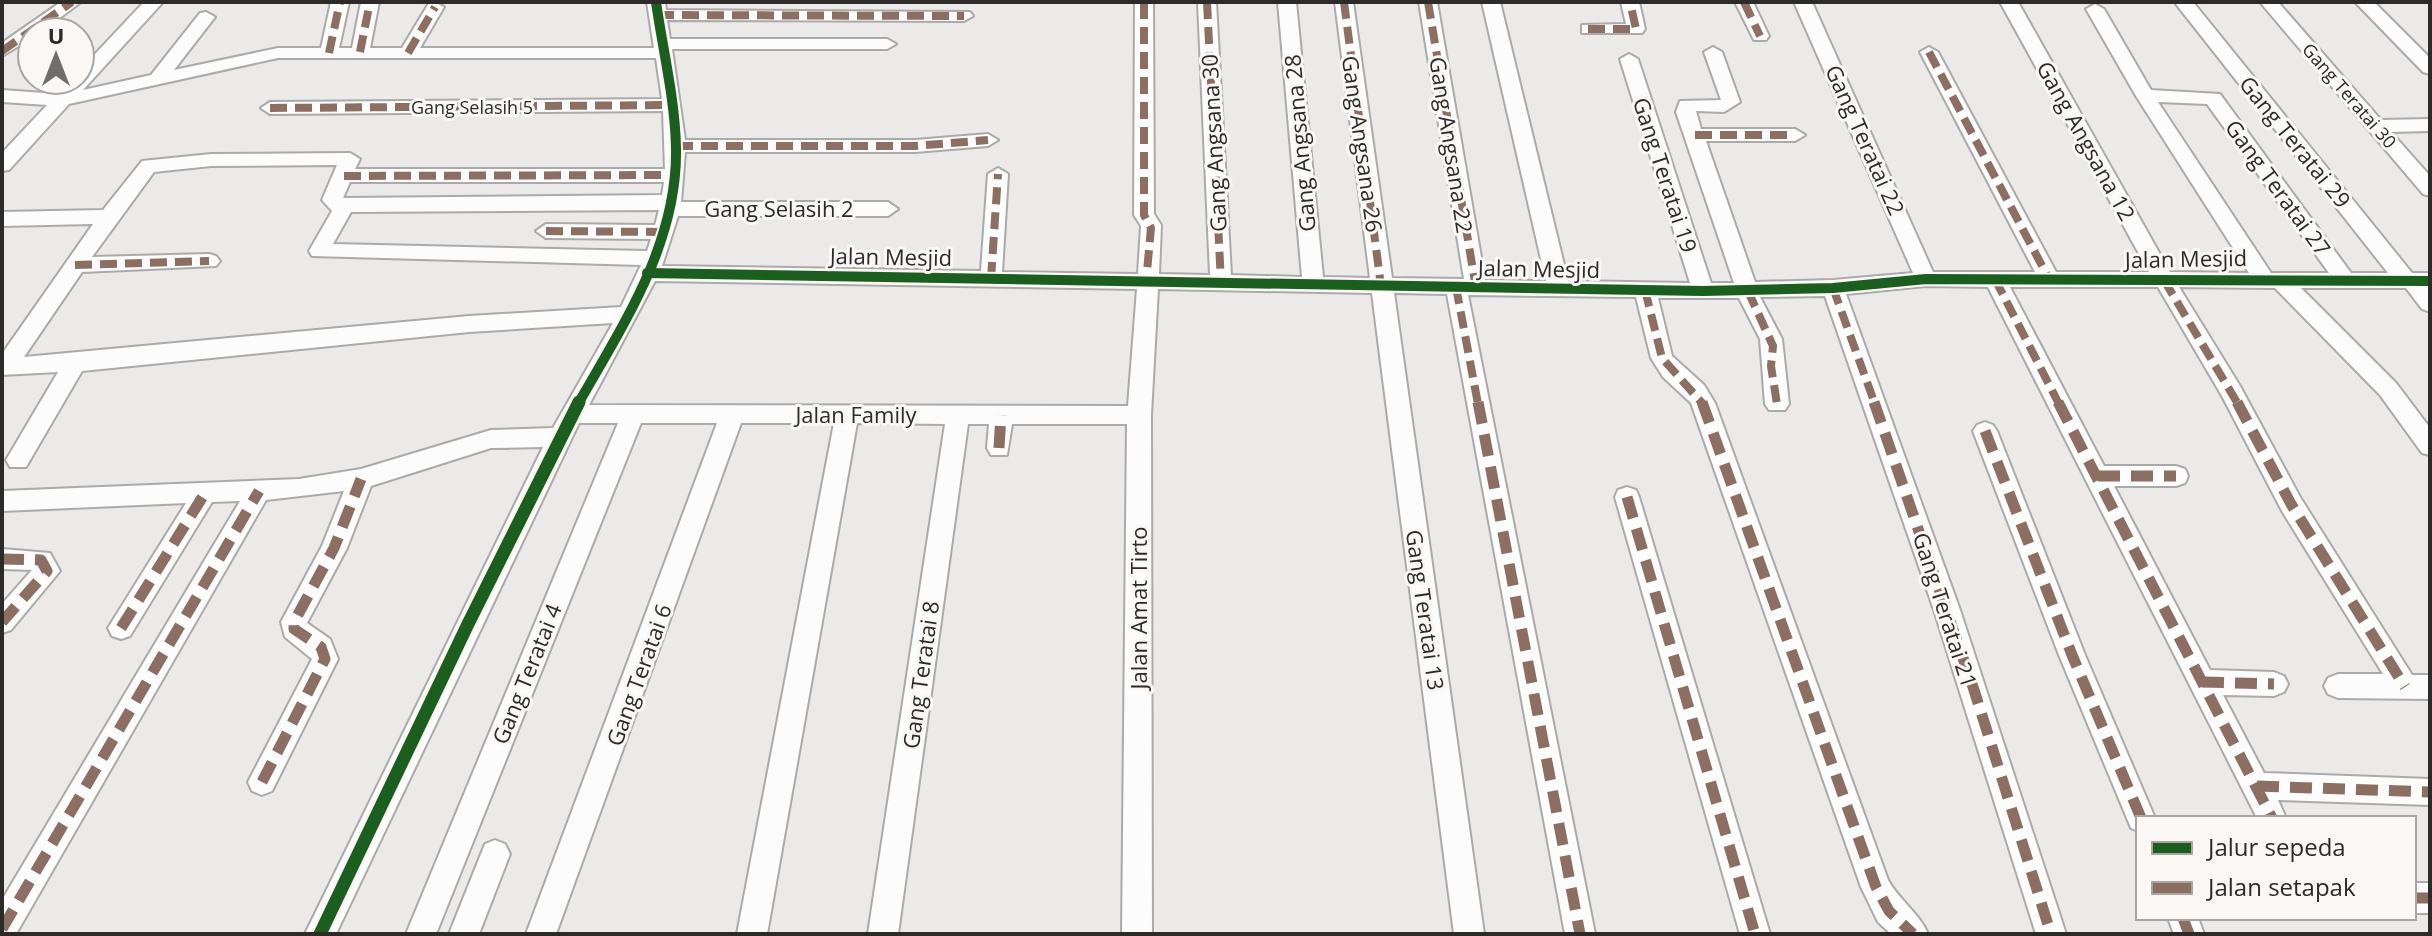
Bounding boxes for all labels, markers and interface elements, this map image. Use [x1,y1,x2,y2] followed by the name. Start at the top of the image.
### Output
[16,16,96,96] north arrow
[48,20,64,50] text: U
[2297,38,2402,153] street label: Gang Teratai 30
[1193,53,1233,233] street label: Gang Angsana 30
[1276,53,1322,233] street label: Gang Angsana 28
[1336,54,1390,234] street label: Gang Angsana 26
[1423,55,1481,235] street label: Gang Angsana 22
[2031,55,2143,226] street label: Gang Angsana 12
[1819,60,1912,219] street label: Gang Teratai 22
[2233,69,2358,214] street label: Gang Teratai 29
[1627,93,1705,256] street label: Gang Teratai 19
[411,95,533,119] street label: Gang Selasih 5
[2219,113,2338,262] street label: Gang Teratai 27
[704,193,854,223] street label: Gang Selasih 2
[828,240,952,272] street label: Jalan Mesjid
[2123,242,2247,274] street label: Jalan Mesjid
[1476,252,1600,284] street label: Jalan Mesjid
[793,399,918,429] street label: Jalan Family
[1123,527,1153,691] street label: Jalan Amat Tirto
[1400,528,1452,692] street label: Gang Teratai 13
[1907,528,1985,691] street label: Gang Teratai 21
[484,599,568,748] street label: Gang Teratai 4
[895,599,945,751] street label: Gang Teratai 8
[598,600,678,750] street label: Gang Teratai 6
[2136,816,2416,920] legend
[2206,830,2346,863] text: Jalur sepeda
[2206,870,2356,903] text: Jalan setapak

